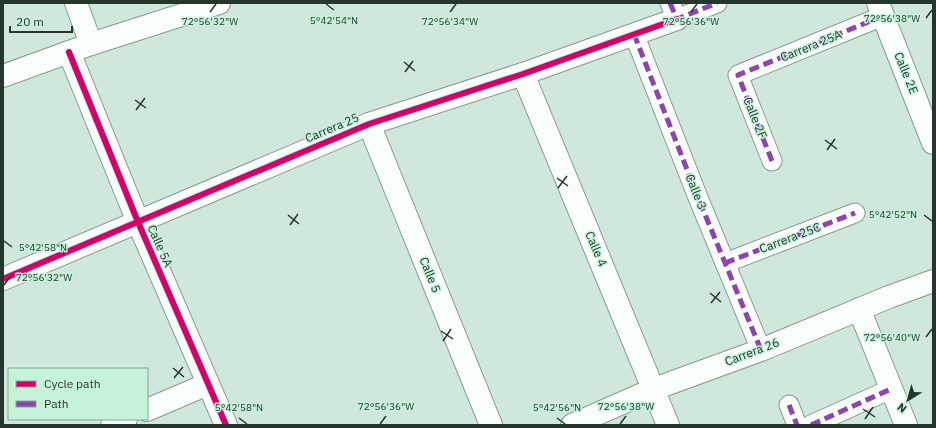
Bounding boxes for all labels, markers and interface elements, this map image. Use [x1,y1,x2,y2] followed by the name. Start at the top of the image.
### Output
[10,8,72,34] scale bar
[864,12,920,25] text: 72°56'38"W
[16,14,44,29] text: 20 m
[310,14,358,27] text: 5°42'54"N
[182,15,238,28] text: 72°56'32"W
[422,15,478,28] text: 72°56'34"W
[663,15,719,28] text: 72°56'36"W
[778,26,844,65] street label: Carrera 25A
[891,50,922,96] street label: Calle 2E
[740,95,771,141] street label: Calle 2F
[303,109,361,146] street label: Carrera 25
[683,172,710,212] street label: Calle 3
[869,208,917,221] text: 5°42'52"N
[757,219,823,256] street label: Carrera 25C
[145,222,177,270] street label: Calle 5A
[582,229,611,269] street label: Calle 4
[19,241,67,254] text: 5°42'58"N
[417,255,444,295] street label: Calle 5
[16,271,72,284] text: 72°56'32"W
[864,331,920,344] text: 72°56'40"W
[722,334,781,369] street label: Carrera 26
[8,368,148,420] legend
[44,376,101,391] text: Cycle path
[888,380,928,420] north arrow
[44,396,69,411] text: Path
[358,400,414,413] text: 72°56'36"W
[598,400,654,413] text: 72°56'38"W
[895,400,909,416] text: N
[215,401,263,414] text: 5°42'58"N
[533,401,581,414] text: 5°42'56"N

